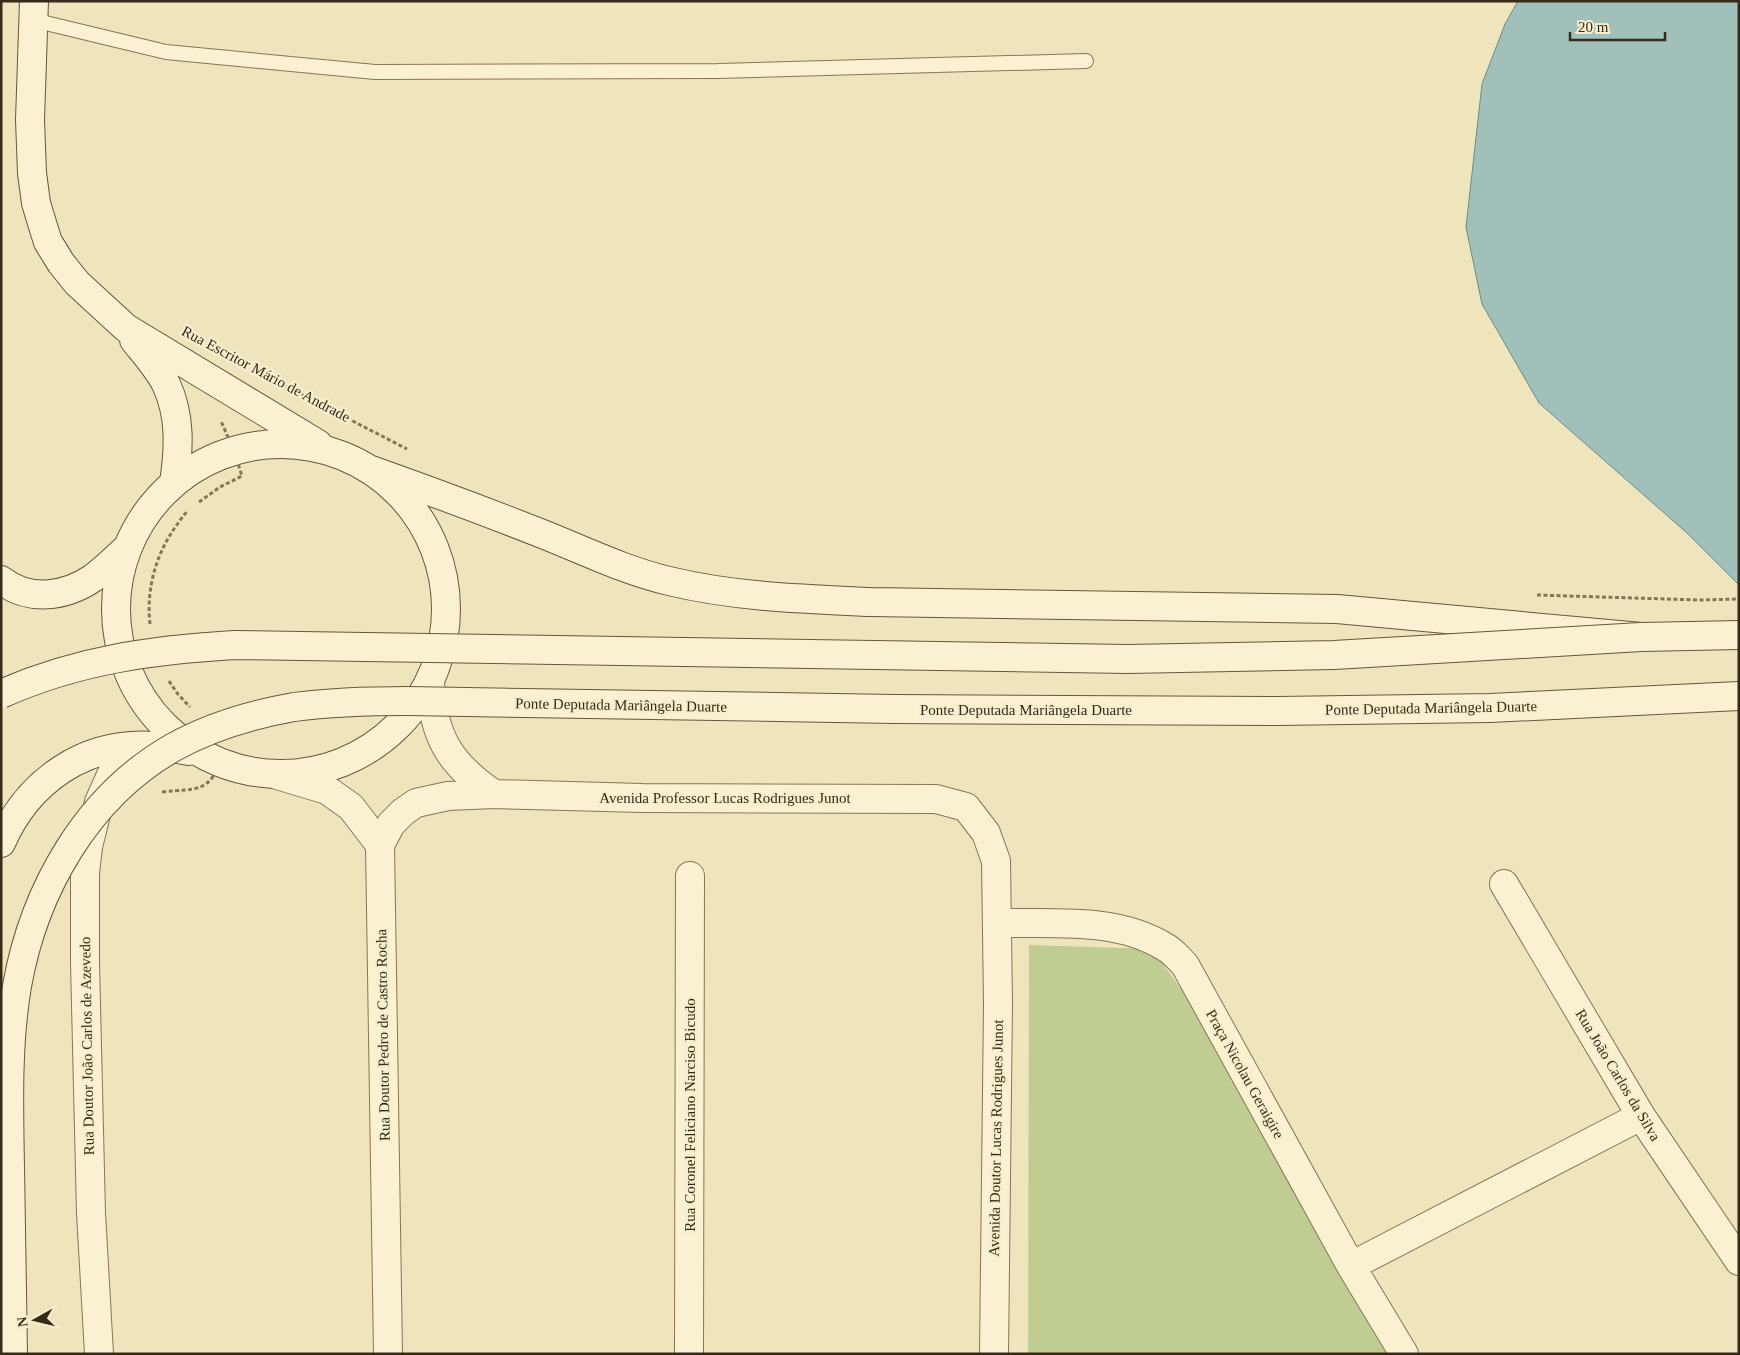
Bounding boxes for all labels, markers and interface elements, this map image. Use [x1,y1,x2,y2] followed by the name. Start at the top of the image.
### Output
[1570,10,1665,42] scale bar
[1578,19,1609,35] text: 20 m
[179,323,353,425] street label: Rua Escritor Mário de Andrade
[515,695,727,715] street label: Ponte Deputada Mariângela Duarte
[1325,698,1537,718] street label: Ponte Deputada Mariângela Duarte
[920,702,1132,718] street label: Ponte Deputada Mariângela Duarte
[599,790,851,806] street label: Avenida Professor Lucas Rodrigues Junot
[373,929,393,1141] street label: Rua Doutor Pedro de Castro Rocha
[77,937,97,1155] street label: Rua Doutor João Carlos de Azevedo
[682,998,698,1232] street label: Rua Coronel Feliciano Narciso Bicudo
[1572,1006,1664,1144] street label: Rua João Carlos da Silva
[1203,1007,1287,1142] street label: Praça Nicolau Geraigire
[986,1018,1006,1257] street label: Avenida Doutor Lucas Rodrigues Junot
[10,1295,60,1345] north arrow
[14,1316,31,1328] text: N

